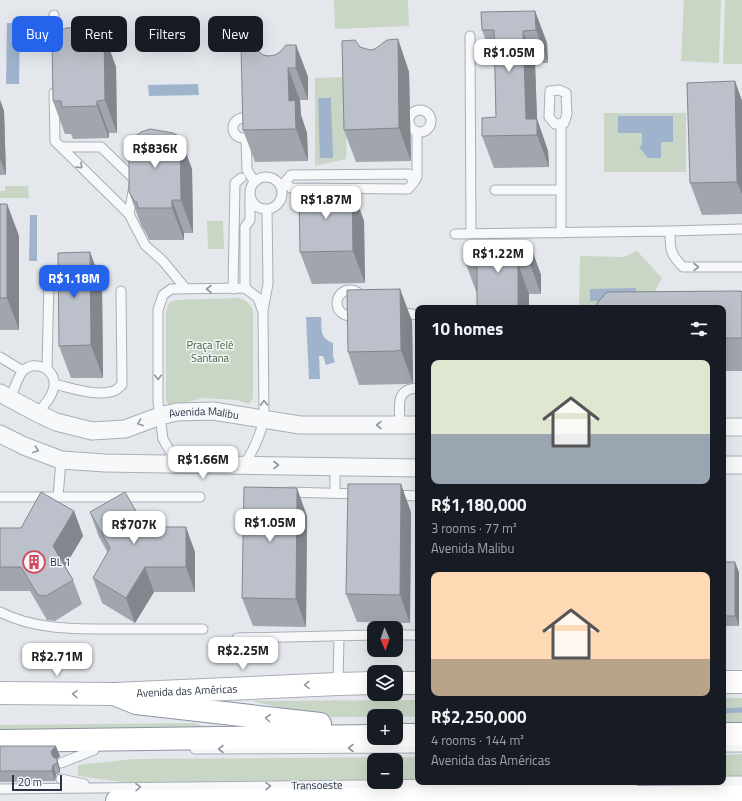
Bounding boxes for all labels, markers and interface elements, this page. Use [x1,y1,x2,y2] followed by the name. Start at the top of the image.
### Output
[12,16,63,52] chip: Buy
[71,16,127,52] chip: Rent
[135,16,200,52] chip: Filters
[208,16,263,52] chip: New
[472,39,546,73] pin: R$1.05M
[483,42,535,62] text: R$1.05M
[122,135,188,169] pin: R$836K
[133,138,177,158] text: R$836K
[75,161,83,168] one-way arrow
[289,186,363,220] pin: R$1.87M
[300,189,352,209] text: R$1.87M
[461,240,535,274] pin: R$1.22M
[472,243,524,263] text: R$1.22M
[693,263,699,271] one-way arrow
[37,265,111,299] pin: R$1.18M
[48,268,100,288] text: R$1.18M
[206,285,212,293] one-way arrow
[431,316,503,342] text: 10 homes
[688,318,710,340] icon: filters
[186,337,234,366] park label: Praça Telê Santana
[154,374,162,380] one-way arrow
[535,386,607,458] icon: home
[260,400,268,406] one-way arrow
[167,403,240,423] street label: Avenida Malibu
[136,419,143,427] one-way arrow
[376,421,382,429] one-way arrow
[32,446,39,454] one-way arrow
[166,446,240,480] pin: R$1.66M
[177,449,229,469] text: R$1.66M
[273,461,279,469] one-way arrow
[431,492,527,518] text: R$1,180,000
[233,509,307,543] pin: R$1.05M
[101,511,167,545] pin: R$707K
[244,512,296,532] text: R$1.05M
[112,514,156,534] text: R$707K
[431,518,517,538] text: 3 rooms · 77 m²
[431,538,514,558] text: Avenida Malibu
[21,549,47,575] building icon: BL 1
[50,554,71,570] place label: BL 1
[535,598,607,670] icon: home
[367,621,403,657] north arrow
[367,621,403,789] map controls
[206,637,280,671] pin: R$2.25M
[217,640,269,660] text: R$2.25M
[20,643,94,677] pin: R$2.71M
[31,646,83,666] text: R$2.71M
[367,665,403,701] button: layers
[136,680,238,701] street label: Avenida das Américas
[304,681,310,689] one-way arrow
[72,690,78,698] one-way arrow
[431,704,527,730] text: R$2,250,000
[367,709,403,745] button: +
[265,714,271,723] one-way arrow
[431,730,524,750] text: 4 rooms · 144 m²
[348,744,354,752] one-way arrow
[218,745,224,753] one-way arrow
[431,750,550,770] text: Avenida das Américas
[367,753,403,789] button: −
[12,773,62,792] scale bar
[18,774,42,790] text: 20 m
[291,777,343,793] street label: Transoeste
[265,782,271,790] one-way arrow
[135,783,141,791] one-way arrow

